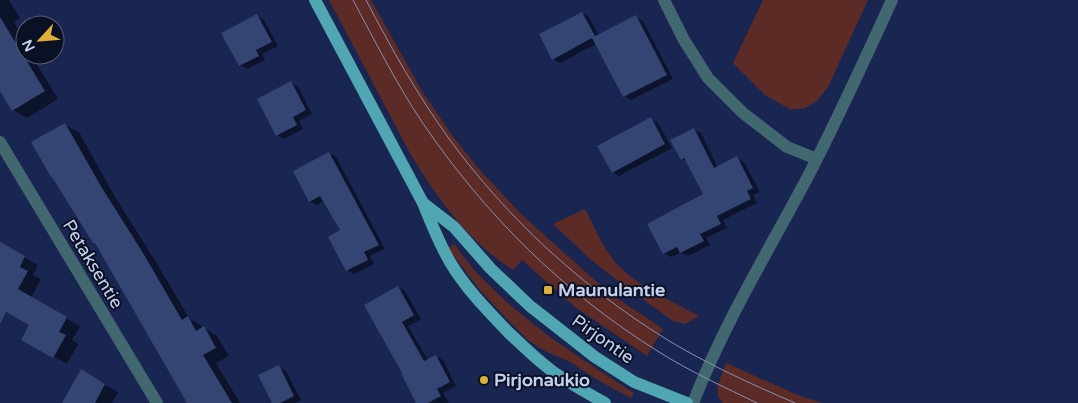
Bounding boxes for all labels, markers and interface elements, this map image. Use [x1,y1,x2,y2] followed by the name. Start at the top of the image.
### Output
[15,15,65,65] north arrow
[19,37,39,54] text: N
[58,216,128,312] street label: Petaksentie
[558,279,665,301] place label: Maunulantie
[542,284,554,296] marker: Maunulantie
[568,310,638,368] street label: Pirjontie
[494,369,590,391] place label: Pirjonaukio
[478,374,490,386] marker: Pirjonaukio

